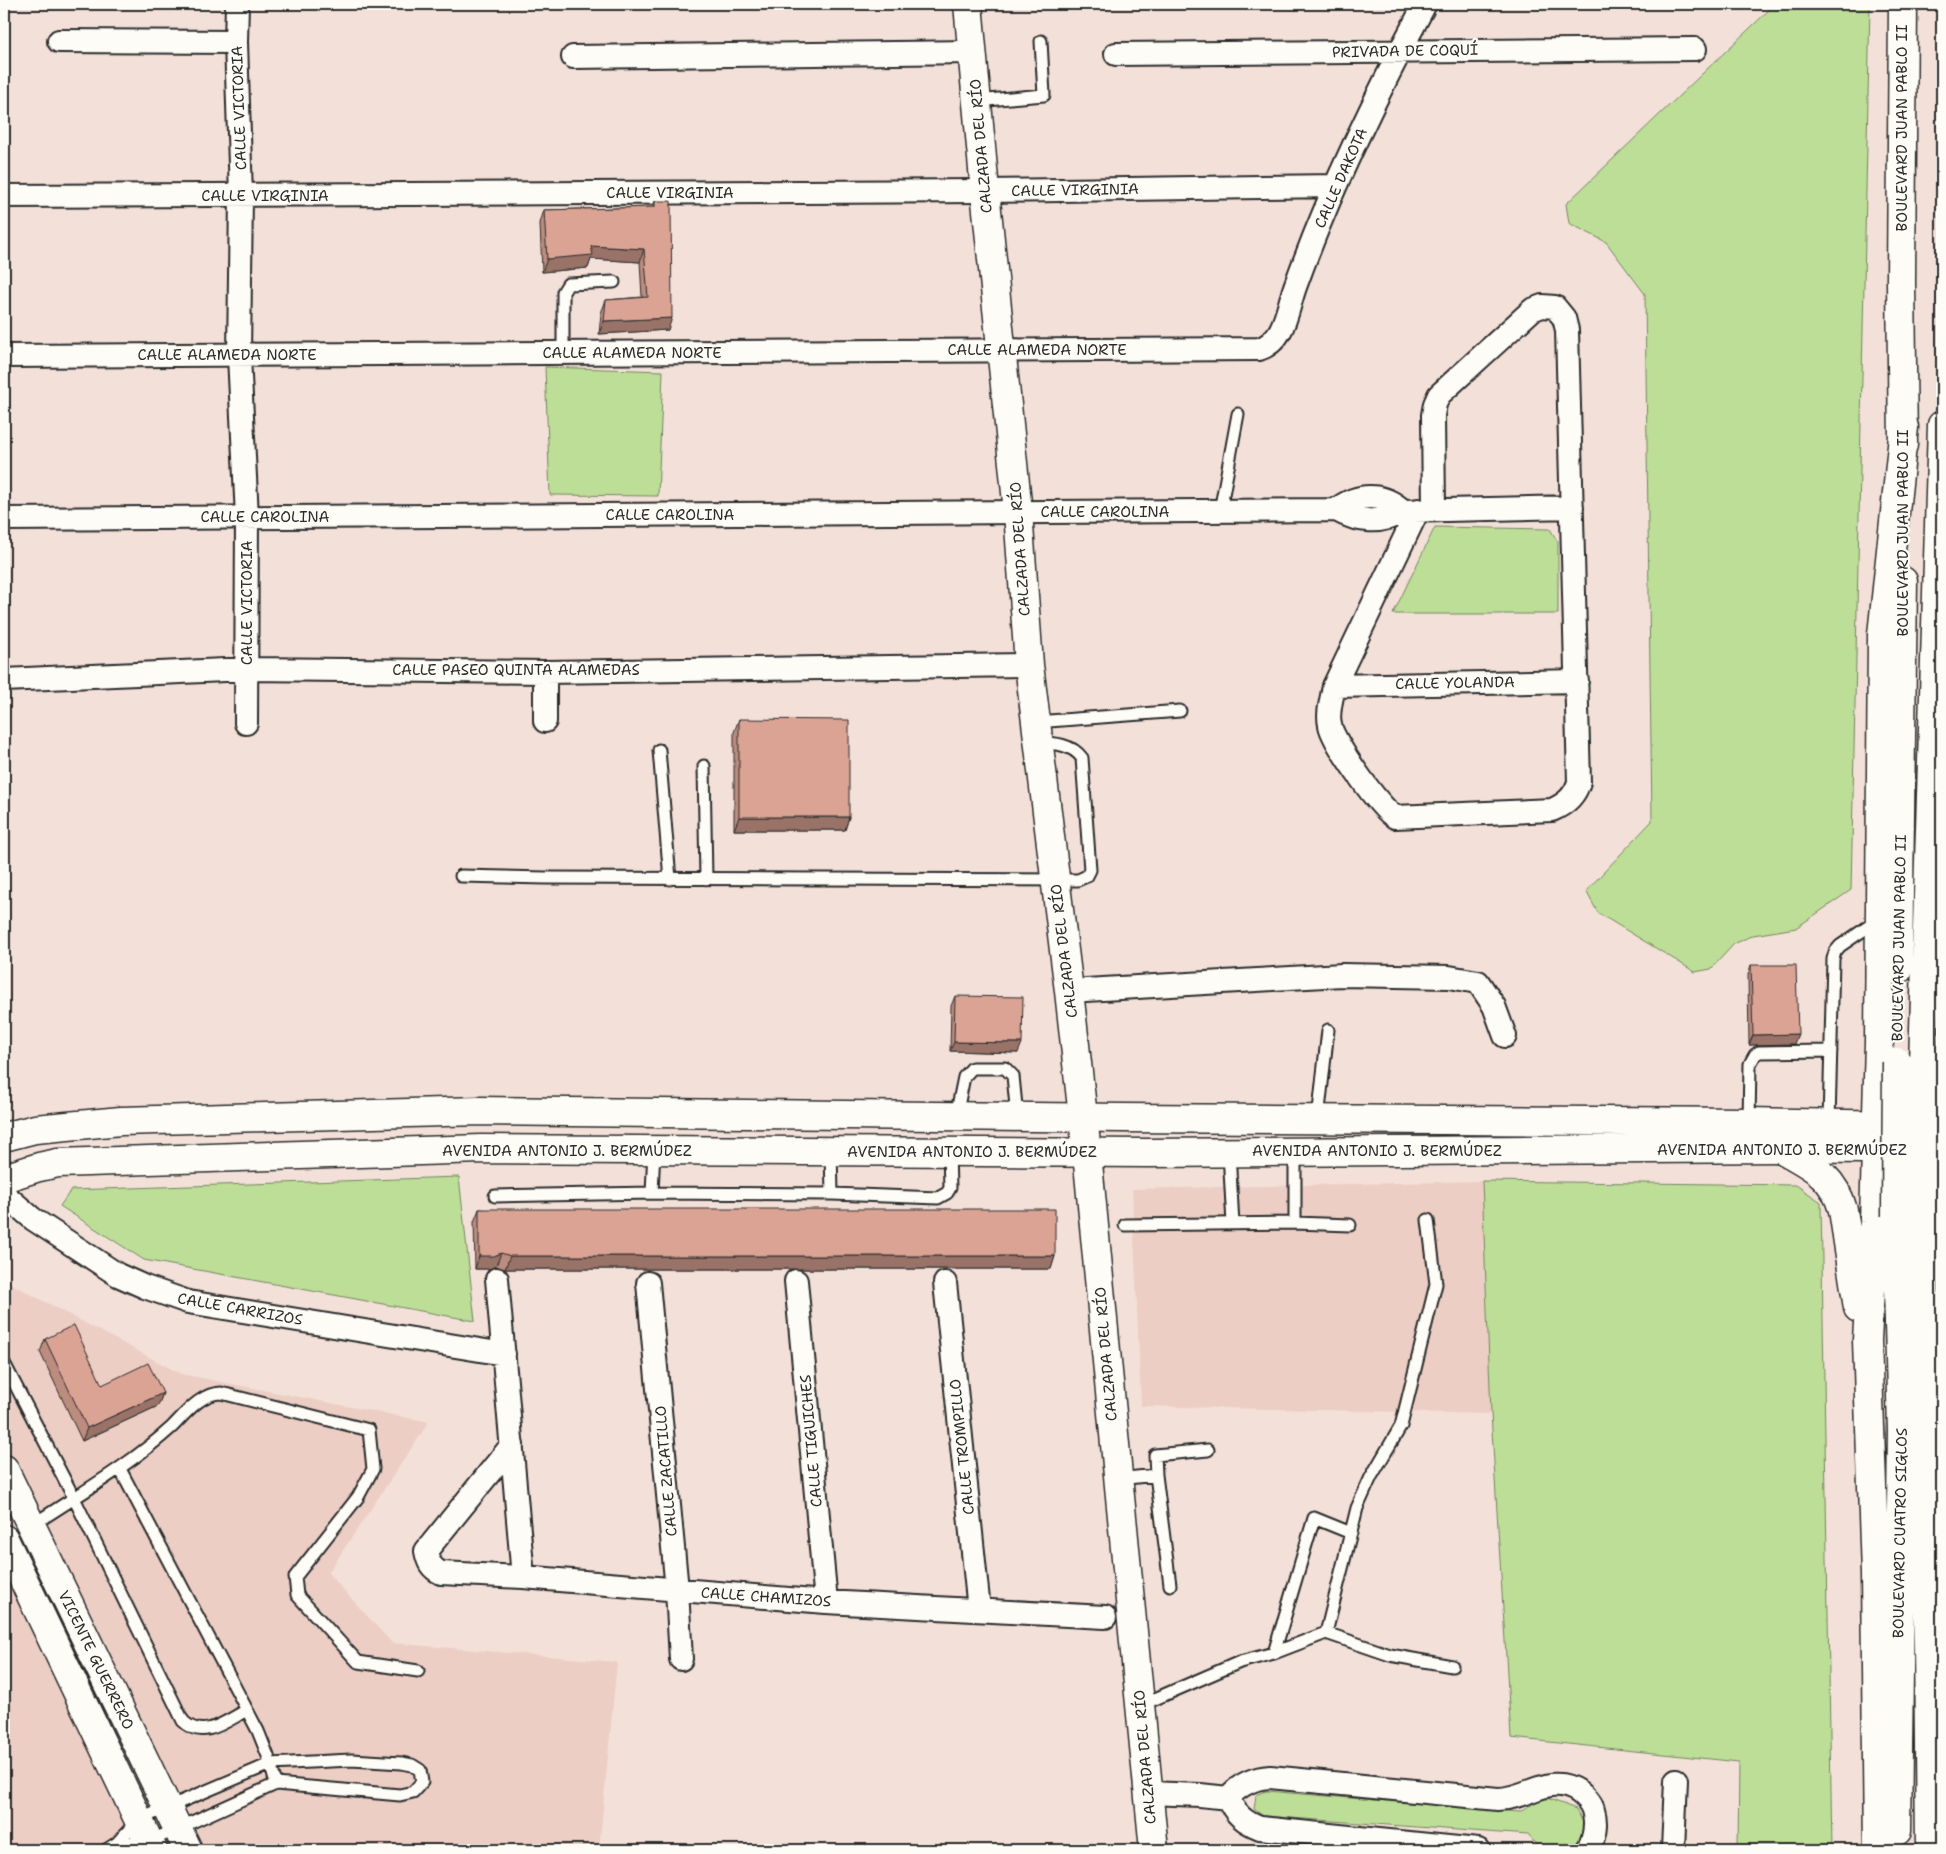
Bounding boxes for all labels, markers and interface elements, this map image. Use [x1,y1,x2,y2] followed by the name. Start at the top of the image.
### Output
[1892,24,1912,232] street label: BOULEVARD JUAN PABLO II
[1332,39,1478,62] street label: PRIVADA DE COQUÍ
[227,45,251,171] street label: CALLE VICTORIA
[964,78,997,214] street label: CALZADA DEL RÍO
[1310,125,1372,231] street label: CALLE DAKOTA
[1011,179,1139,201] street label: CALLE VIRGINIA
[606,183,734,203] street label: CALLE VIRGINIA
[201,186,329,206] street label: CALLE VIRGINIA
[947,340,1127,360] street label: CALLE ALAMEDA NORTE
[542,343,722,363] street label: CALLE ALAMEDA NORTE
[137,345,317,365] street label: CALLE ALAMEDA NORTE
[1893,429,1913,637] street label: BOULEVARD JUAN PABLO II
[1004,481,1035,617] street label: CALZADA DEL RÍO
[1041,502,1170,522] street label: CALLE CAROLINA
[606,505,735,525] street label: CALLE CAROLINA
[201,507,330,527] street label: CALLE CAROLINA
[237,541,257,665] street label: CALLE VICTORIA
[392,660,640,680] street label: CALLE PASEO QUINTA ALAMEDAS
[1395,672,1515,694] street label: CALLE YOLANDA
[1887,834,1911,1042] street label: BOULEVARD JUAN PABLO II
[1045,883,1082,1019] street label: CALZADA DEL RÍO
[1657,1139,1907,1160] street label: AVENIDA ANTONIO J. BERMÚDEZ
[442,1140,692,1161] street label: AVENIDA ANTONIO J. BERMÚDEZ
[1252,1140,1502,1161] street label: AVENIDA ANTONIO J. BERMÚDEZ
[847,1141,1097,1162] street label: AVENIDA ANTONIO J. BERMÚDEZ
[1089,1286,1122,1422] street label: CALZADA DEL RÍO
[176,1288,304,1330] street label: CALLE CARRIZOS
[795,1374,827,1508] street label: CALLE TIGUICHES
[945,1378,979,1516] street label: CALLE TROMPILLO
[650,1405,682,1537] street label: CALLE ZACATILLO
[1888,1428,1912,1638] street label: BOULEVARD CUATRO SIGLOS
[700,1582,832,1612] street label: CALLE CHAMIZOS
[54,1587,138,1733] street label: VICENTE GUERRERO
[1128,1689,1161,1825] street label: CALZADA DEL RÍO

